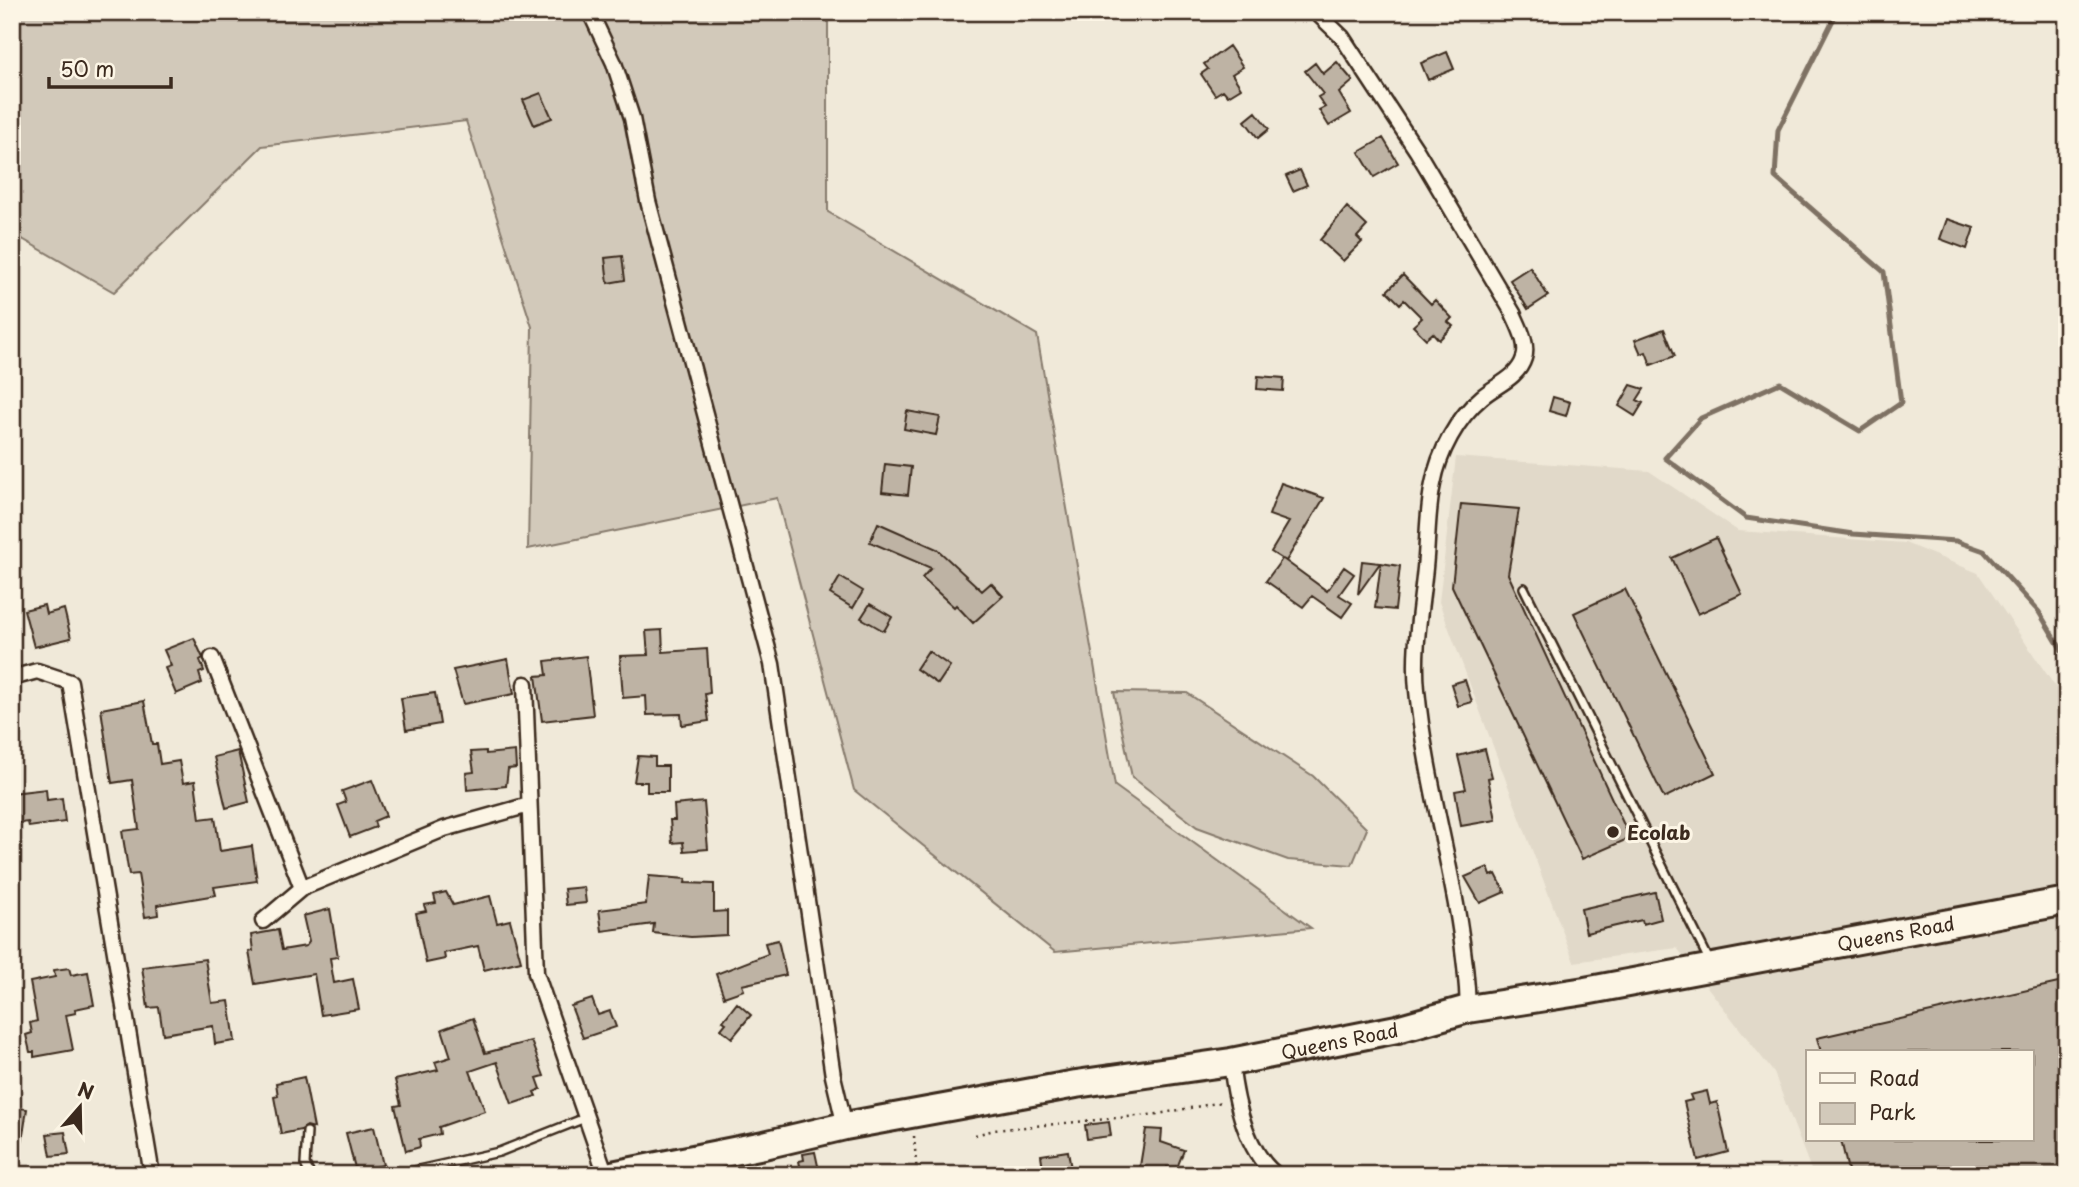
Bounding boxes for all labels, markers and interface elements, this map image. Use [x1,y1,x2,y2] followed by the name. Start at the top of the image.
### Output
[49,46,172,90] scale bar
[60,52,114,84] text: 50 m
[1627,818,1690,846] place label: Ecolab
[1605,824,1621,840] marker: Ecolab
[1835,908,1957,958] street label: Queens Road
[1278,1015,1400,1066] street label: Queens Road
[1806,1050,2034,1142] legend
[1869,1061,1920,1093] text: Road
[46,1072,116,1142] north arrow
[74,1074,98,1106] text: N
[1869,1095,1916,1127] text: Park

